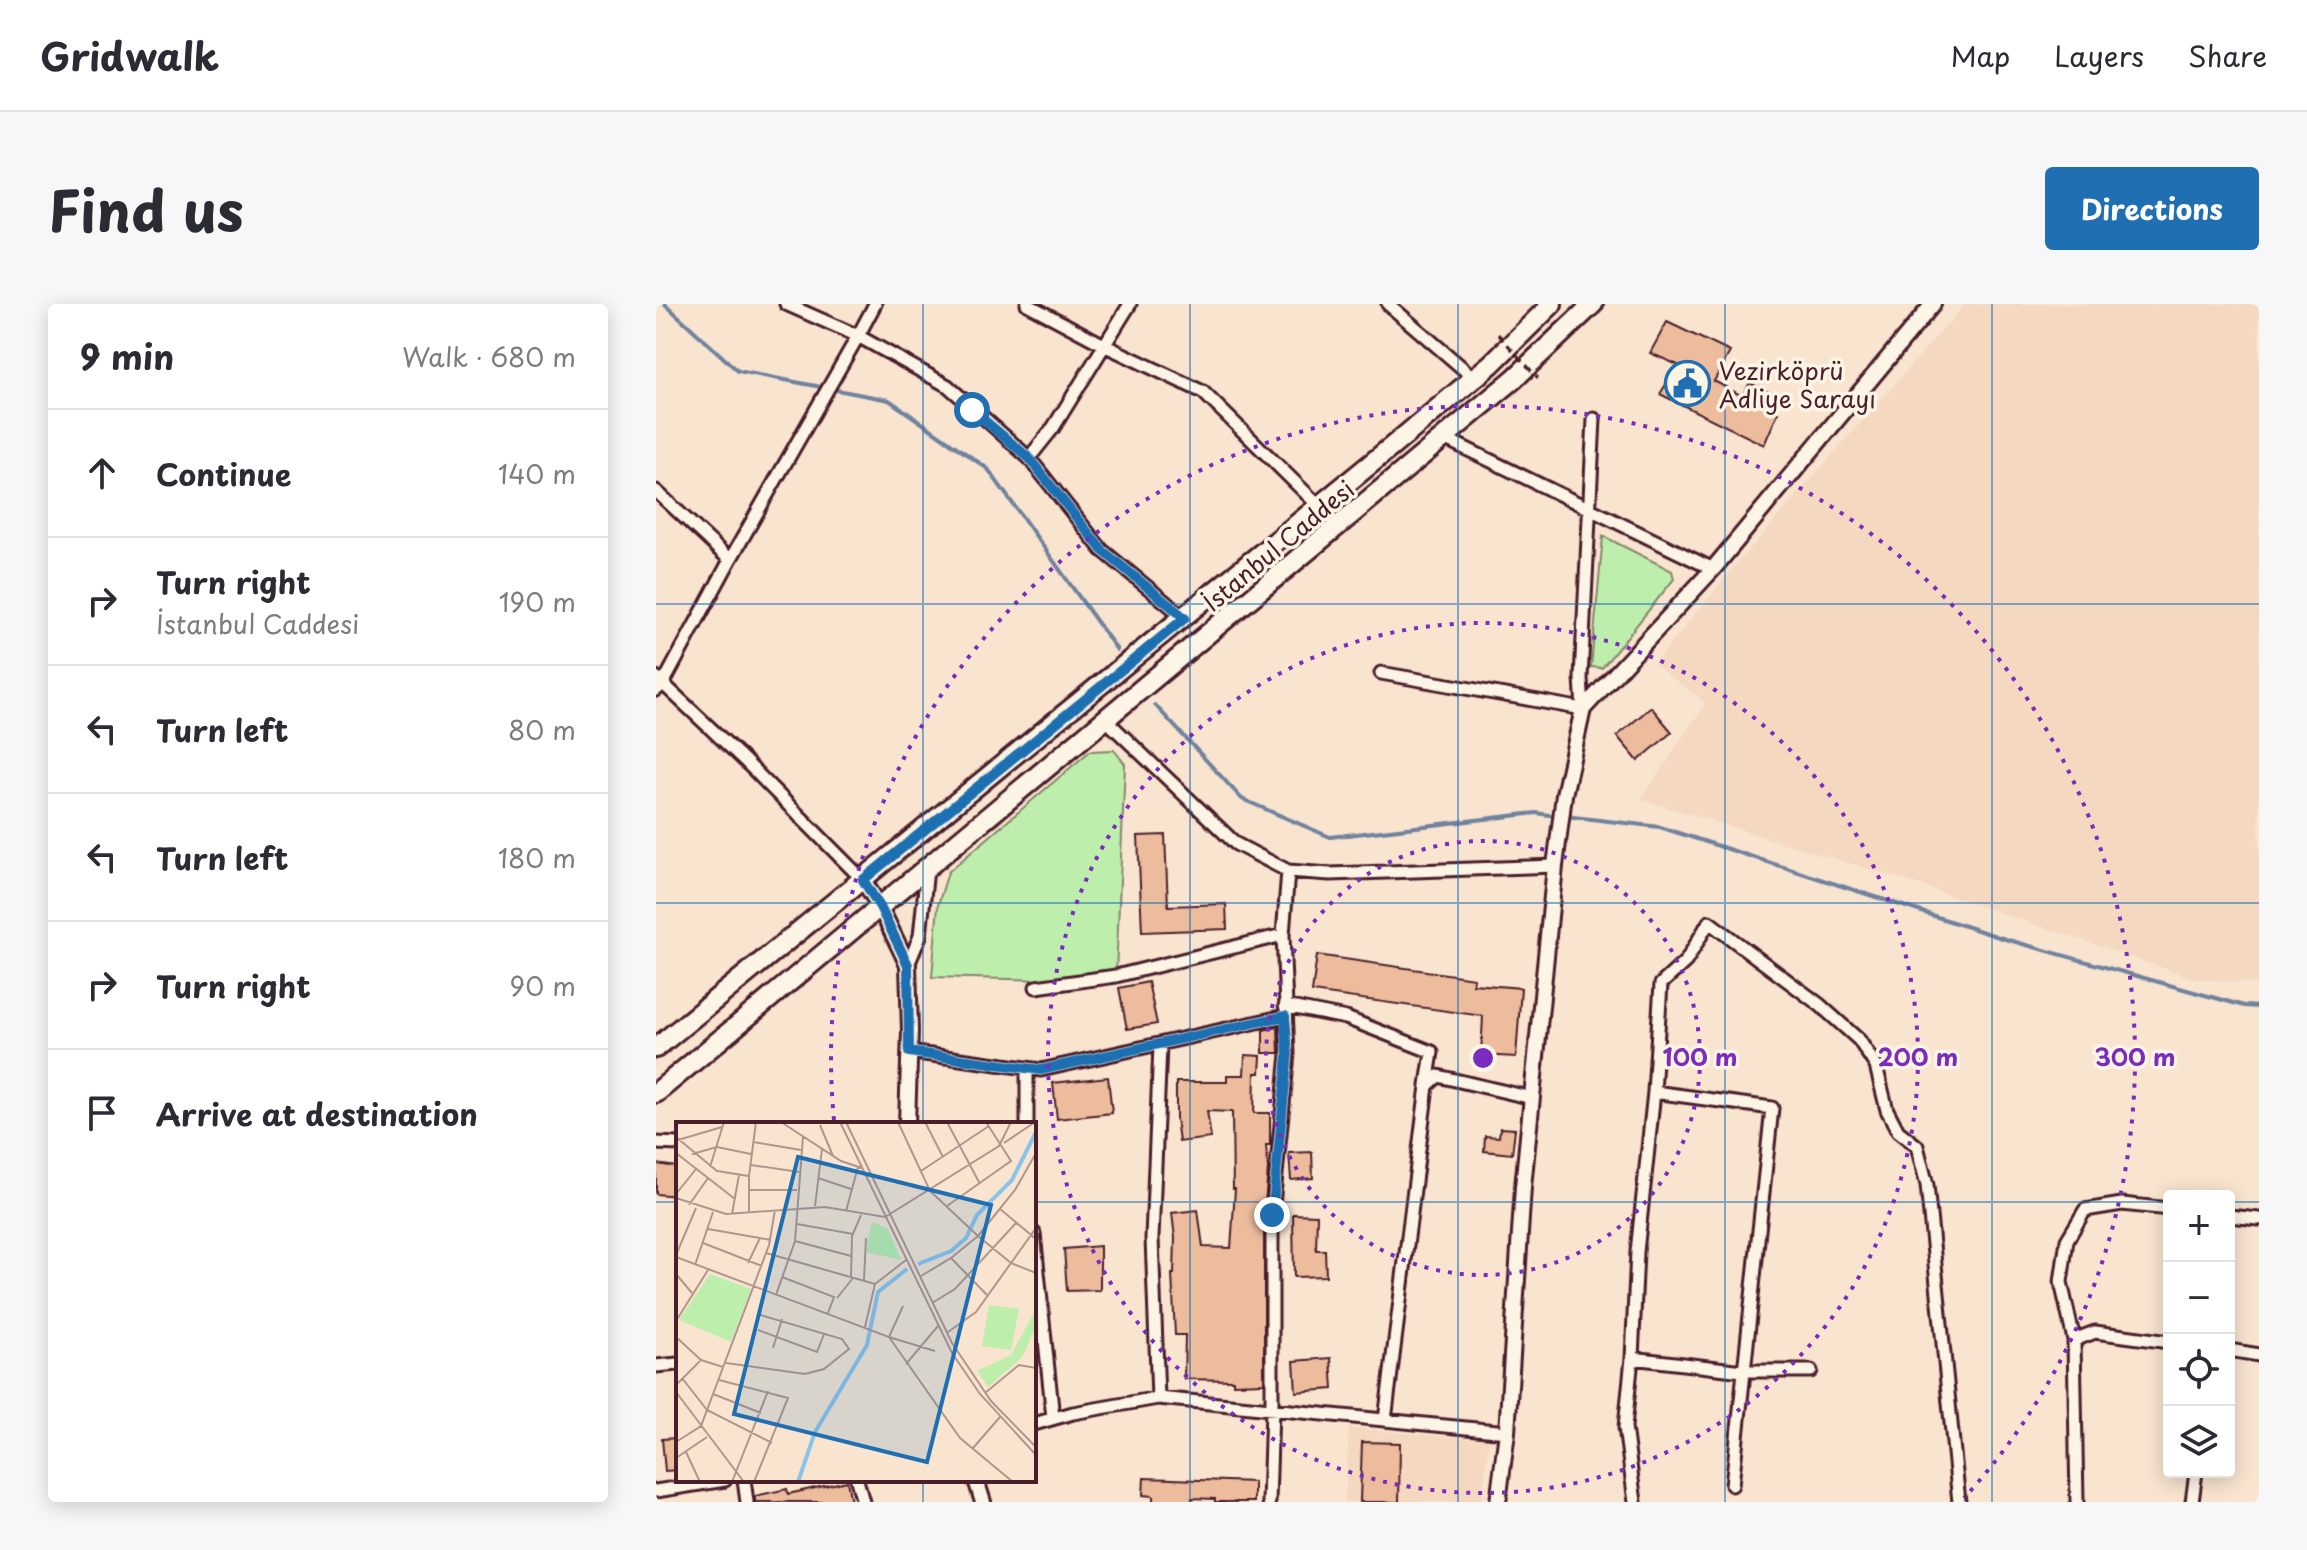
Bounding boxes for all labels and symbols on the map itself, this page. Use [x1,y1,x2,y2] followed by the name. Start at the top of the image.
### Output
[1719,352,1876,416] place label: Vezirköprü Adliye Sarayı
[1664,360,1712,408] public building icon: Vezirköprü Adliye Sarayı
[954,392,990,428] route start
[1195,471,1361,619] street label: İstanbul Caddesi
[1663,1038,1737,1074] text: 100 m
[1878,1038,1958,1074] text: 200 m
[2094,1038,2176,1074] text: 300 m
[1469,1044,1497,1072] centre of rings
[676,1122,1036,1482] inset map
[1254,1197,1290,1233] route end

